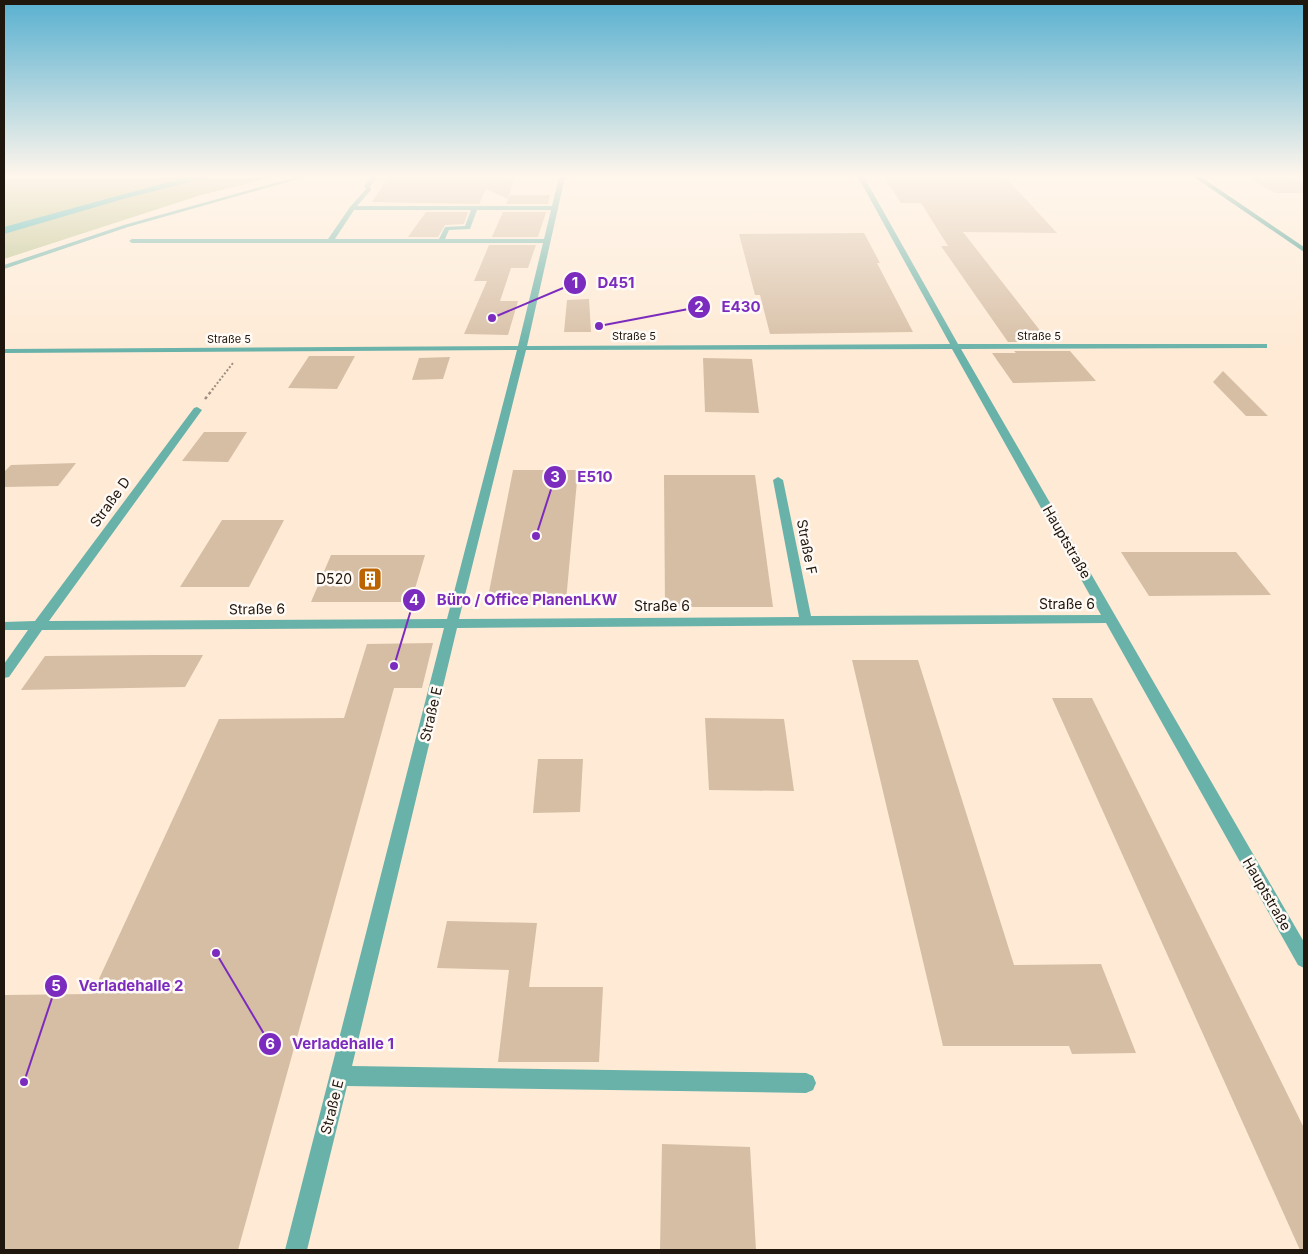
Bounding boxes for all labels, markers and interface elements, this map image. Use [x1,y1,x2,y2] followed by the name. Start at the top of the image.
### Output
[563,268,645,298] callout: D451
[572,273,578,292] text: 1
[597,273,635,292] text: D451
[687,292,771,322] callout: E430
[694,297,704,316] text: 2
[721,297,761,316] text: E430
[612,329,656,343] street label: Straße 5
[1017,329,1061,343] street label: Straße 5
[207,332,251,346] street label: Straße 5
[543,462,623,492] callout: E510
[550,467,560,486] text: 3
[577,467,613,486] text: E510
[86,473,133,530] street label: Straße D
[1040,502,1095,581] street label: Hauptstraße
[794,518,821,576] street label: Straße F
[357,566,383,592] building icon: D520
[316,570,352,587] place label: D520
[401,585,627,615] callout: Büro / Office PlanenLKW
[409,590,419,609] text: 4
[437,590,618,609] text: Büro / Office PlanenLKW
[1039,595,1095,612] street label: Straße 6
[634,597,690,614] street label: Straße 6
[229,600,285,617] street label: Straße 6
[416,685,445,743] street label: Straße E
[1240,854,1295,933] street label: Hauptstraße
[44,971,193,1001] callout: Verladehalle 2
[51,976,61,995] text: 5
[79,976,183,995] text: Verladehalle 2
[258,1029,404,1059] callout: Verladehalle 1
[265,1034,275,1053] text: 6
[292,1034,394,1053] text: Verladehalle 1
[317,1078,347,1136] street label: Straße E

